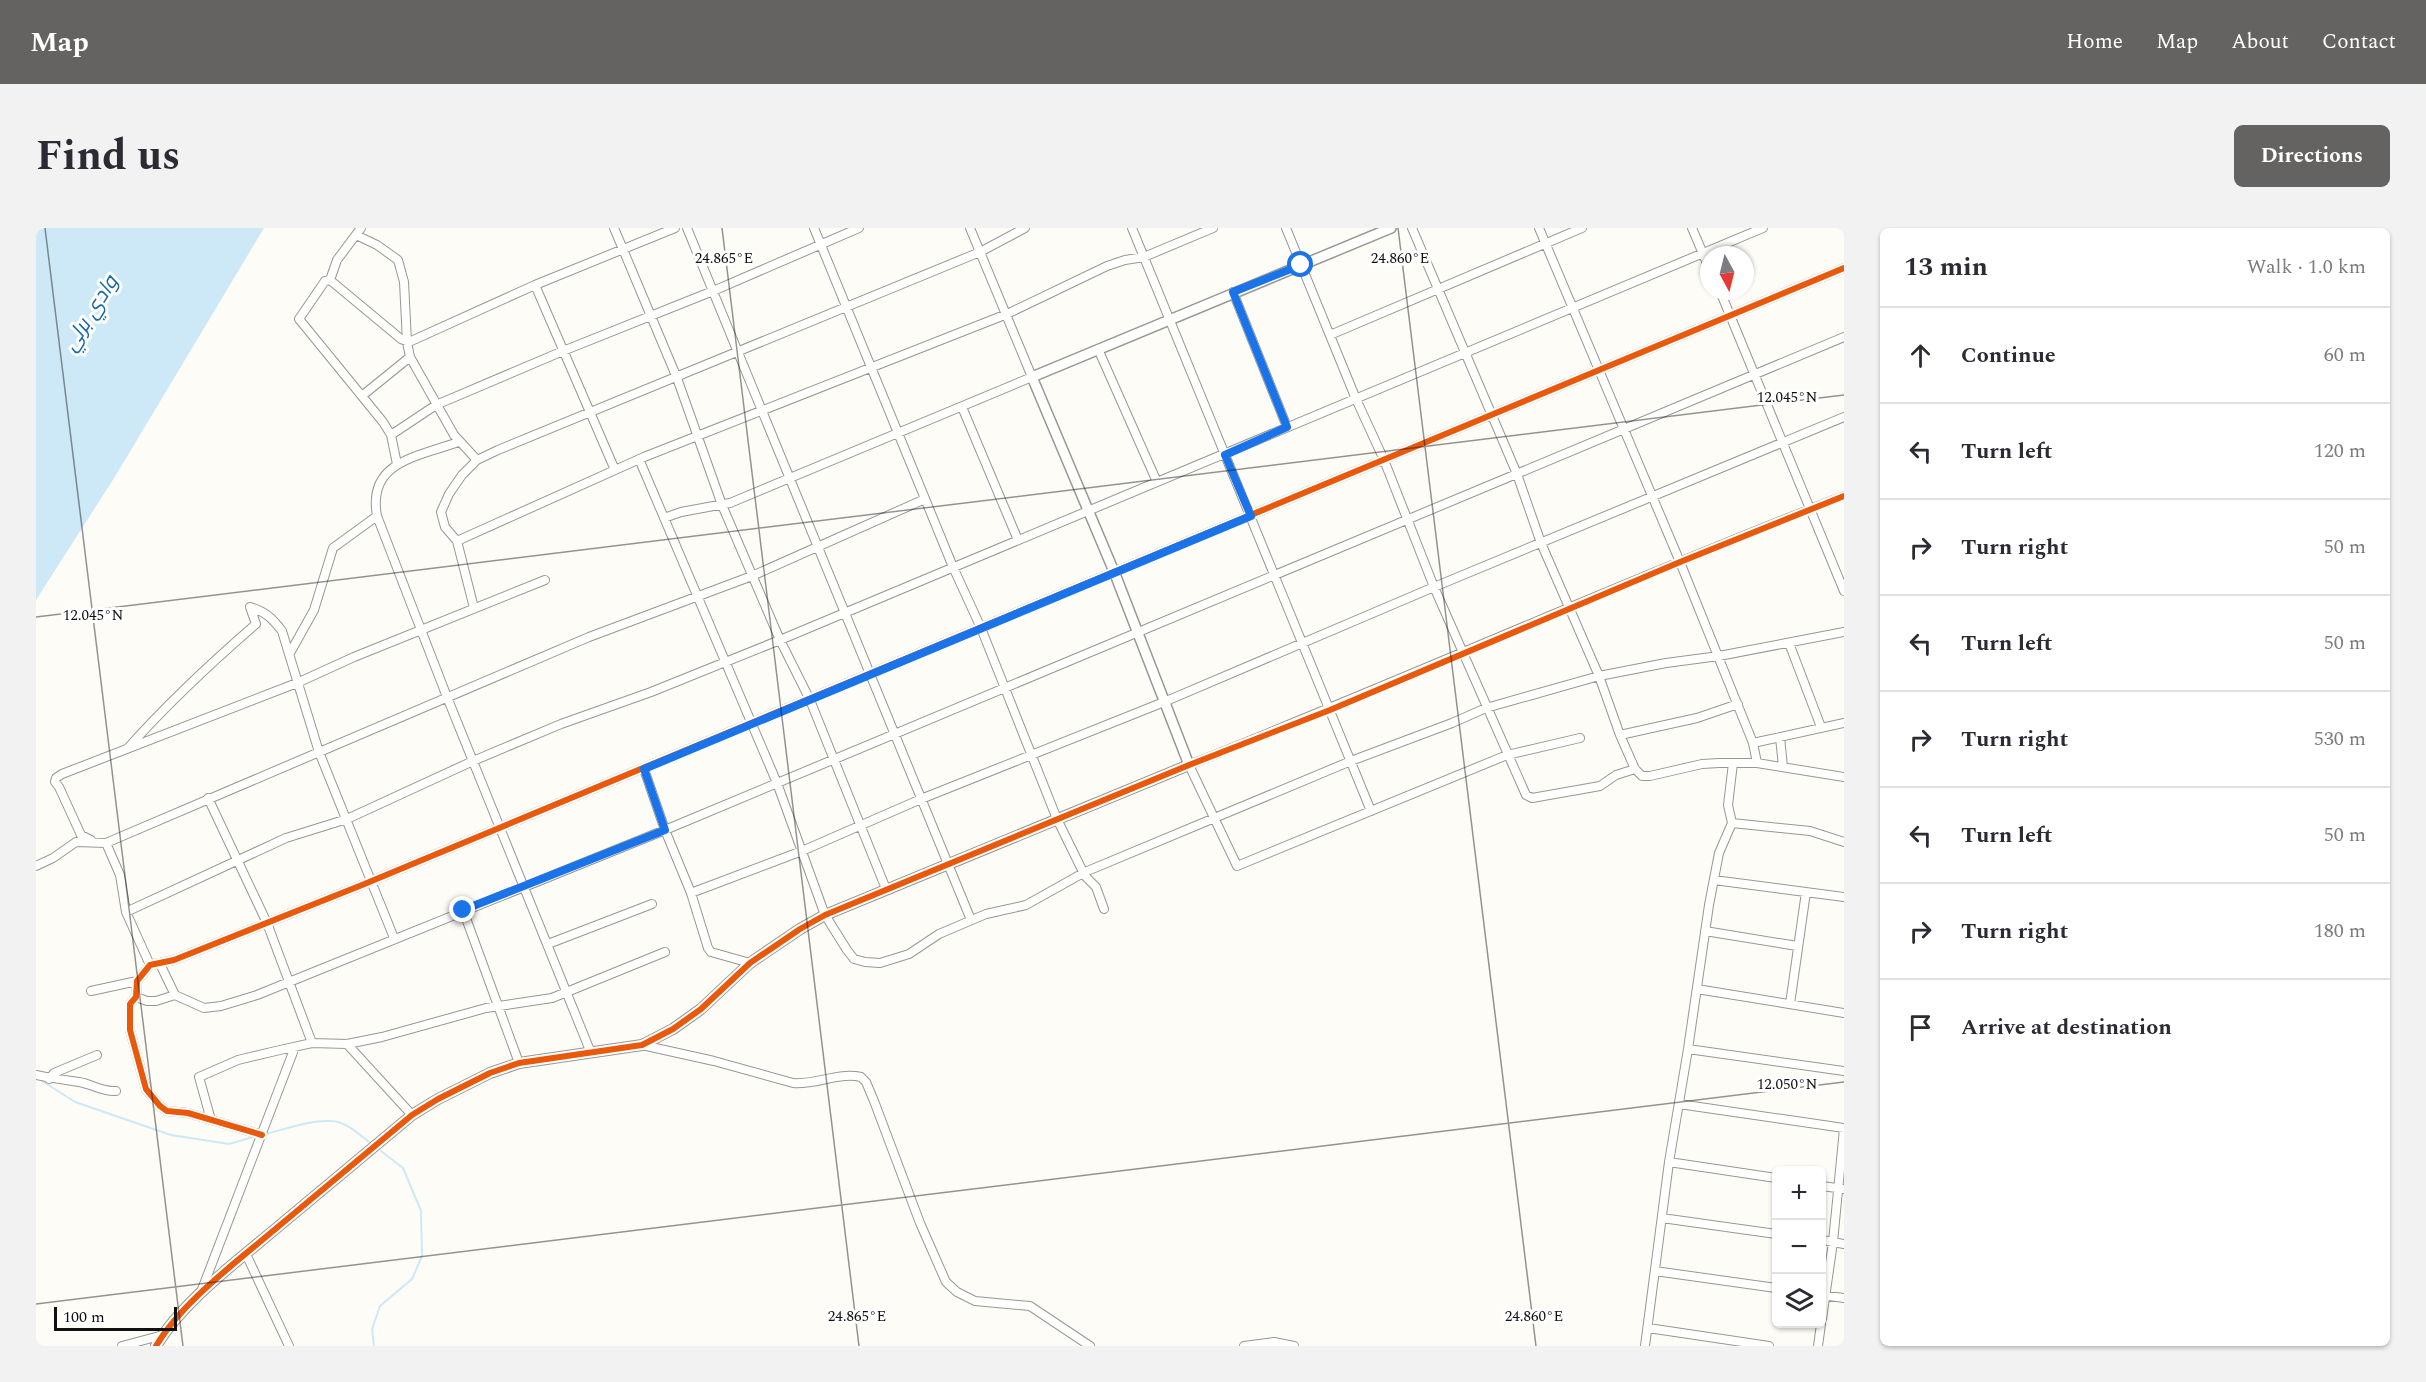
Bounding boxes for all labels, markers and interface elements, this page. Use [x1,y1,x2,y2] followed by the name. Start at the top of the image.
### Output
[30,21,89,64] text: Map
[2066,26,2123,58] text: Home
[2156,26,2198,58] text: Map
[2231,26,2289,58] text: About
[2322,26,2396,58] text: Contact
[36,125,180,188] text: Find us
[2234,125,2390,187] button: Directions
[1700,246,1754,300] north arrow
[695,247,753,270] text: 24.865°E
[1371,247,1429,270] text: 24.860°E
[1904,247,1988,287] text: 13 min
[1287,251,1313,277] route start
[2247,252,2366,282] text: Walk · 1.0 km
[55,268,128,358] water label: وادي برلي
[1904,339,1937,372] icon: ahead
[1961,339,2056,372] text: Continue
[2324,340,2366,370] text: 60 m
[1757,386,1817,409] text: 12.045°N
[1904,435,1937,468] icon: left
[1961,435,2053,468] text: Turn left
[2314,436,2366,466] text: 120 m
[1904,531,1937,564] icon: right
[1961,531,2068,564] text: Turn right
[2324,532,2366,562] text: 50 m
[63,604,123,627] text: 12.045°N
[1904,627,1937,660] icon: left
[1961,627,2053,660] text: Turn left
[2324,628,2366,658] text: 50 m
[1904,723,1937,756] icon: right
[1961,723,2068,756] text: Turn right
[2314,724,2366,754] text: 530 m
[1904,819,1937,852] icon: left
[1961,819,2053,852] text: Turn left
[2324,820,2366,850] text: 50 m
[449,896,475,922] route end
[1904,915,1937,948] icon: right
[1961,915,2068,948] text: Turn right
[2314,916,2366,946] text: 180 m
[1904,1011,1937,1044] icon: arrive
[1961,1011,2172,1044] text: Arrive at destination
[1757,1073,1817,1096] text: 12.050°N
[1772,1166,1826,1328] map controls
[1772,1166,1826,1220] button: +
[1772,1220,1826,1274] button: −
[1772,1274,1826,1328] button: layers
[54,1304,177,1332] scale bar
[63,1305,105,1329] text: 100 m
[828,1305,886,1328] text: 24.865°E
[1505,1305,1563,1328] text: 24.860°E

